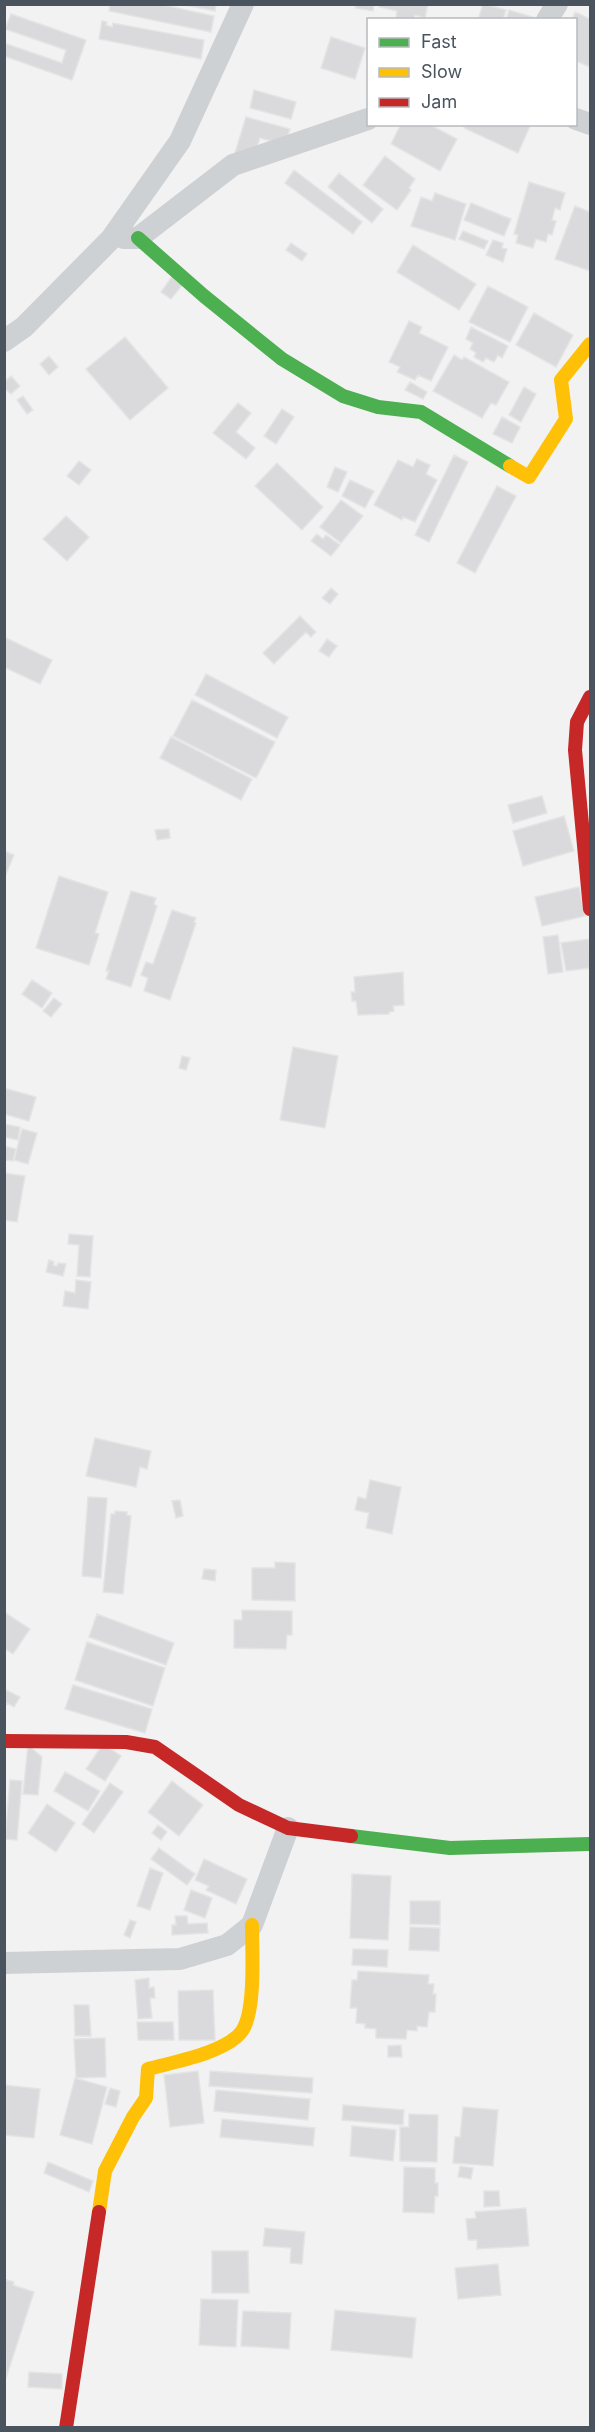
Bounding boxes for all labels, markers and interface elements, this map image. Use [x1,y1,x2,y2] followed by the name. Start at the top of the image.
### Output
[367,18,577,126] legend
[421,31,457,52] text: Fast
[421,61,462,82] text: Slow
[421,91,457,112] text: Jam

